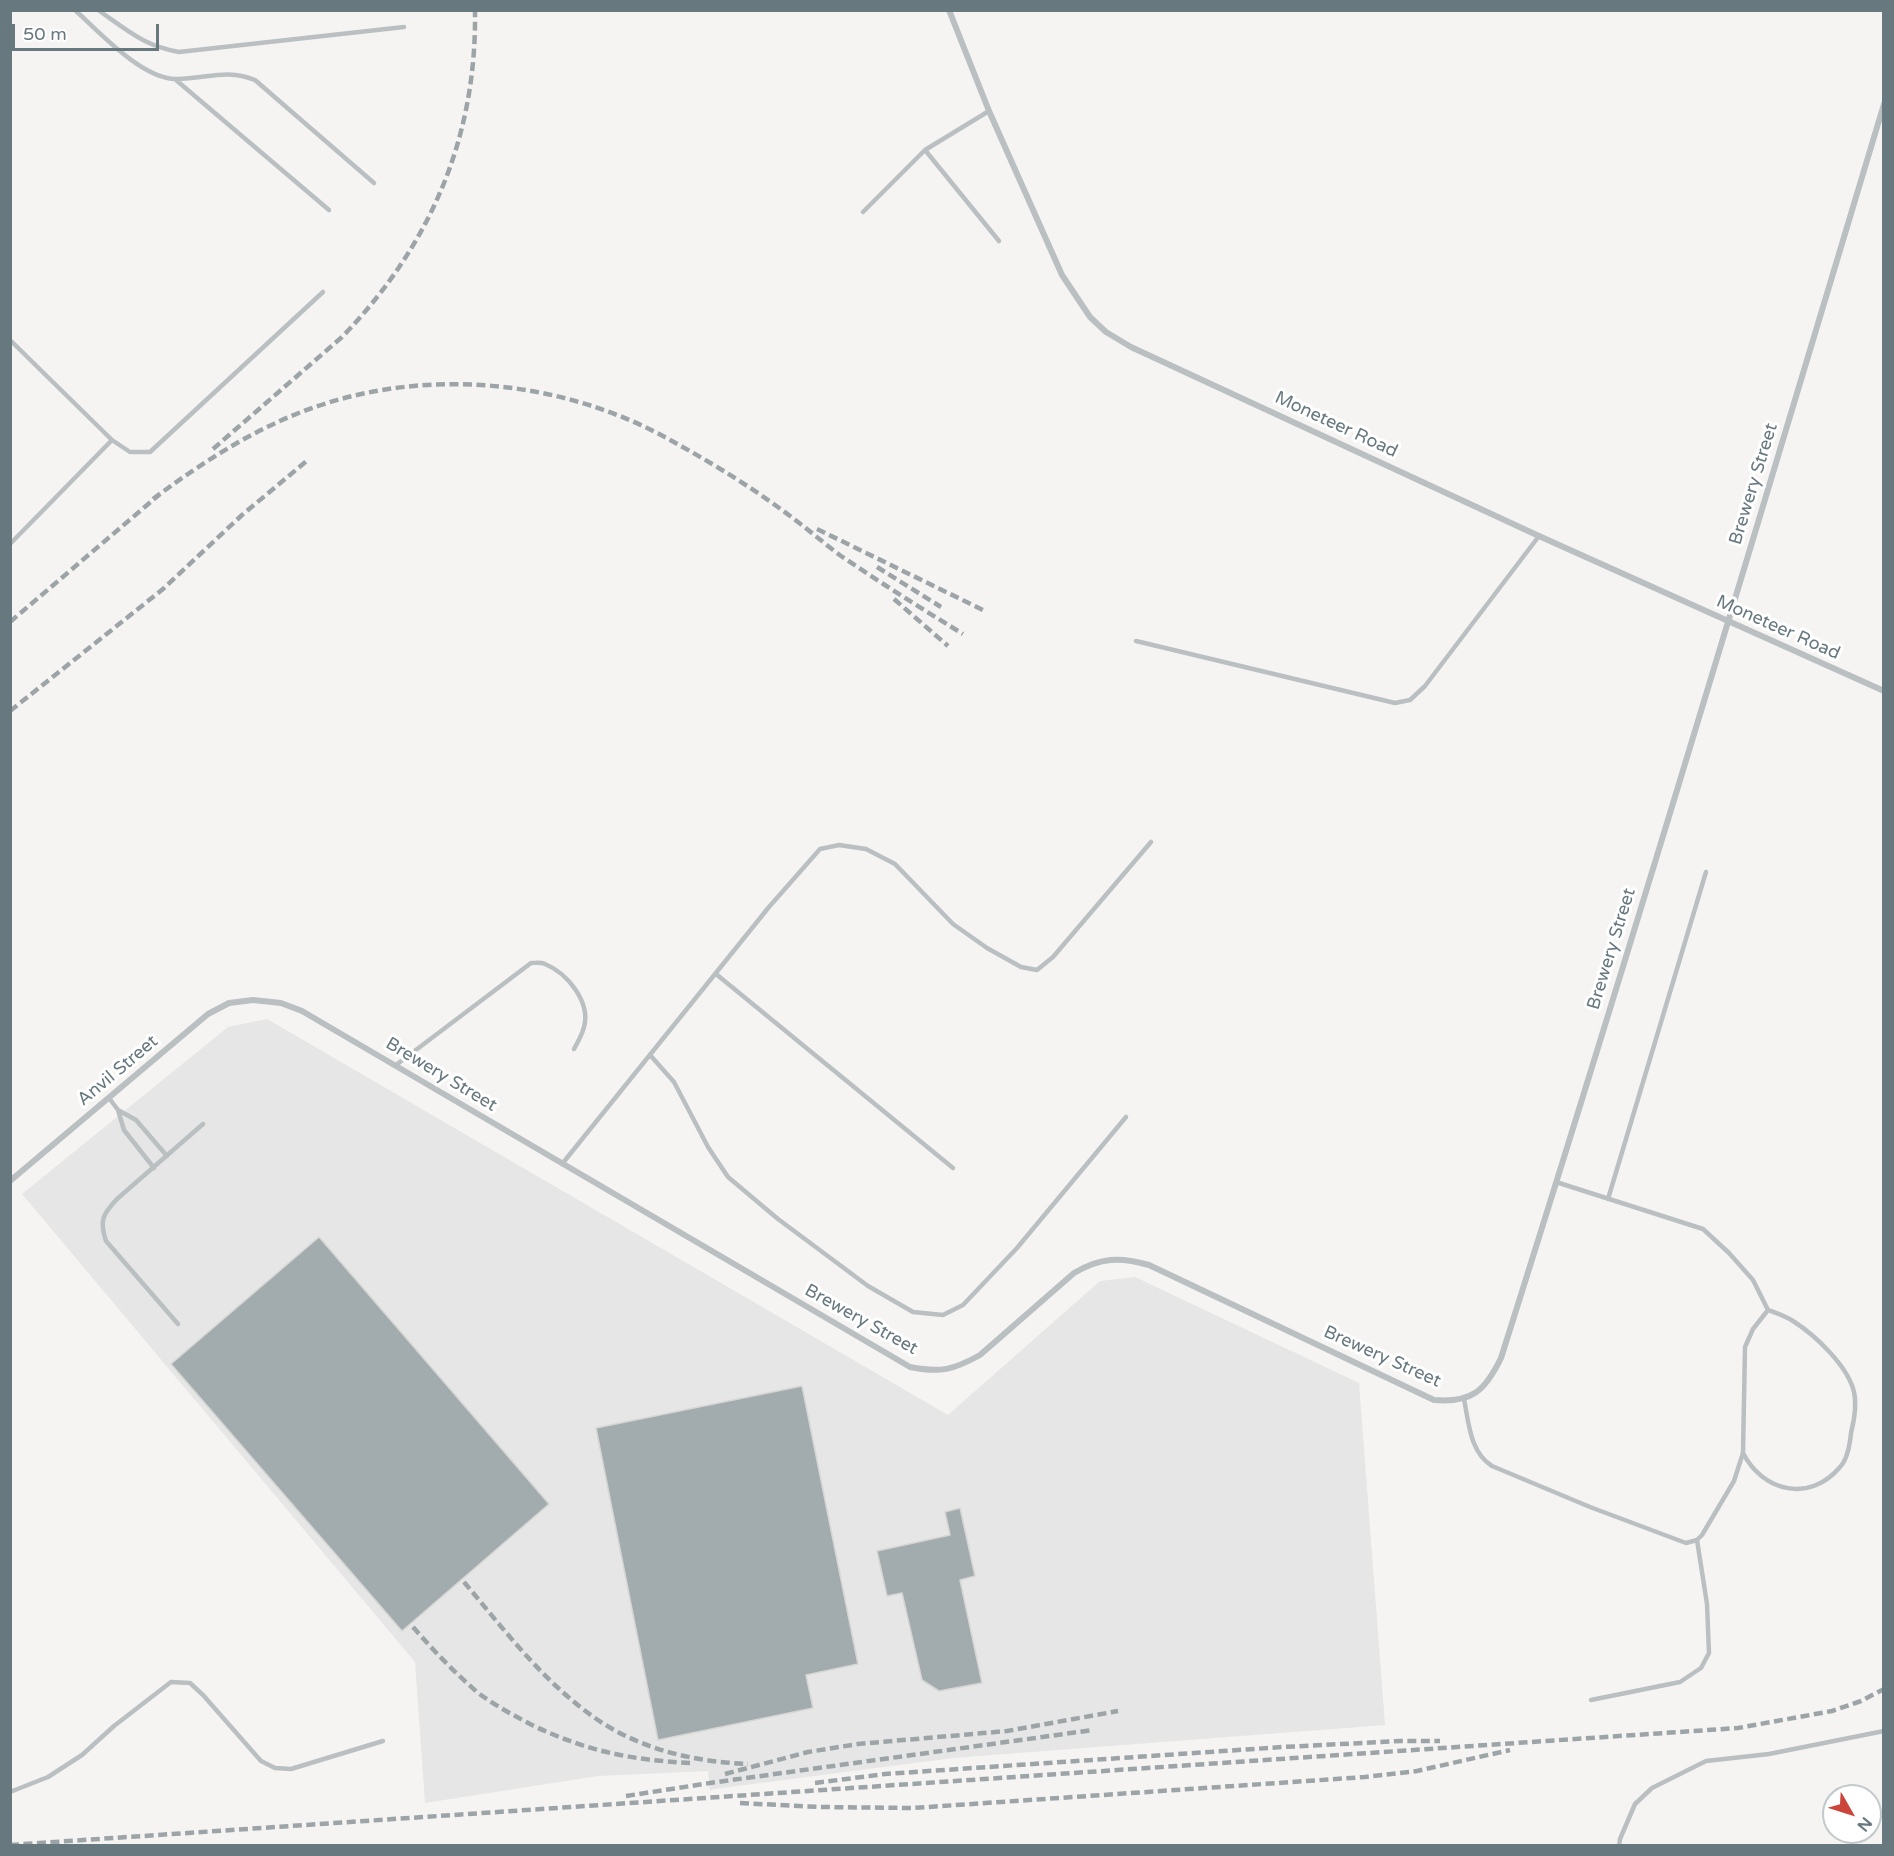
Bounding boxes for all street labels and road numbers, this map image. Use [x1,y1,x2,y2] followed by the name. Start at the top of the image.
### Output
[1271,387,1401,463] street label: Moneteer Road
[1725,421,1783,547] street label: Brewery Street
[1713,591,1843,665] street label: Moneteer Road
[1583,886,1641,1012] street label: Brewery Street
[73,1031,163,1111] street label: Anvil Street
[381,1033,501,1117] street label: Brewery Street
[801,1280,921,1360] street label: Brewery Street
[1320,1321,1444,1393] street label: Brewery Street

